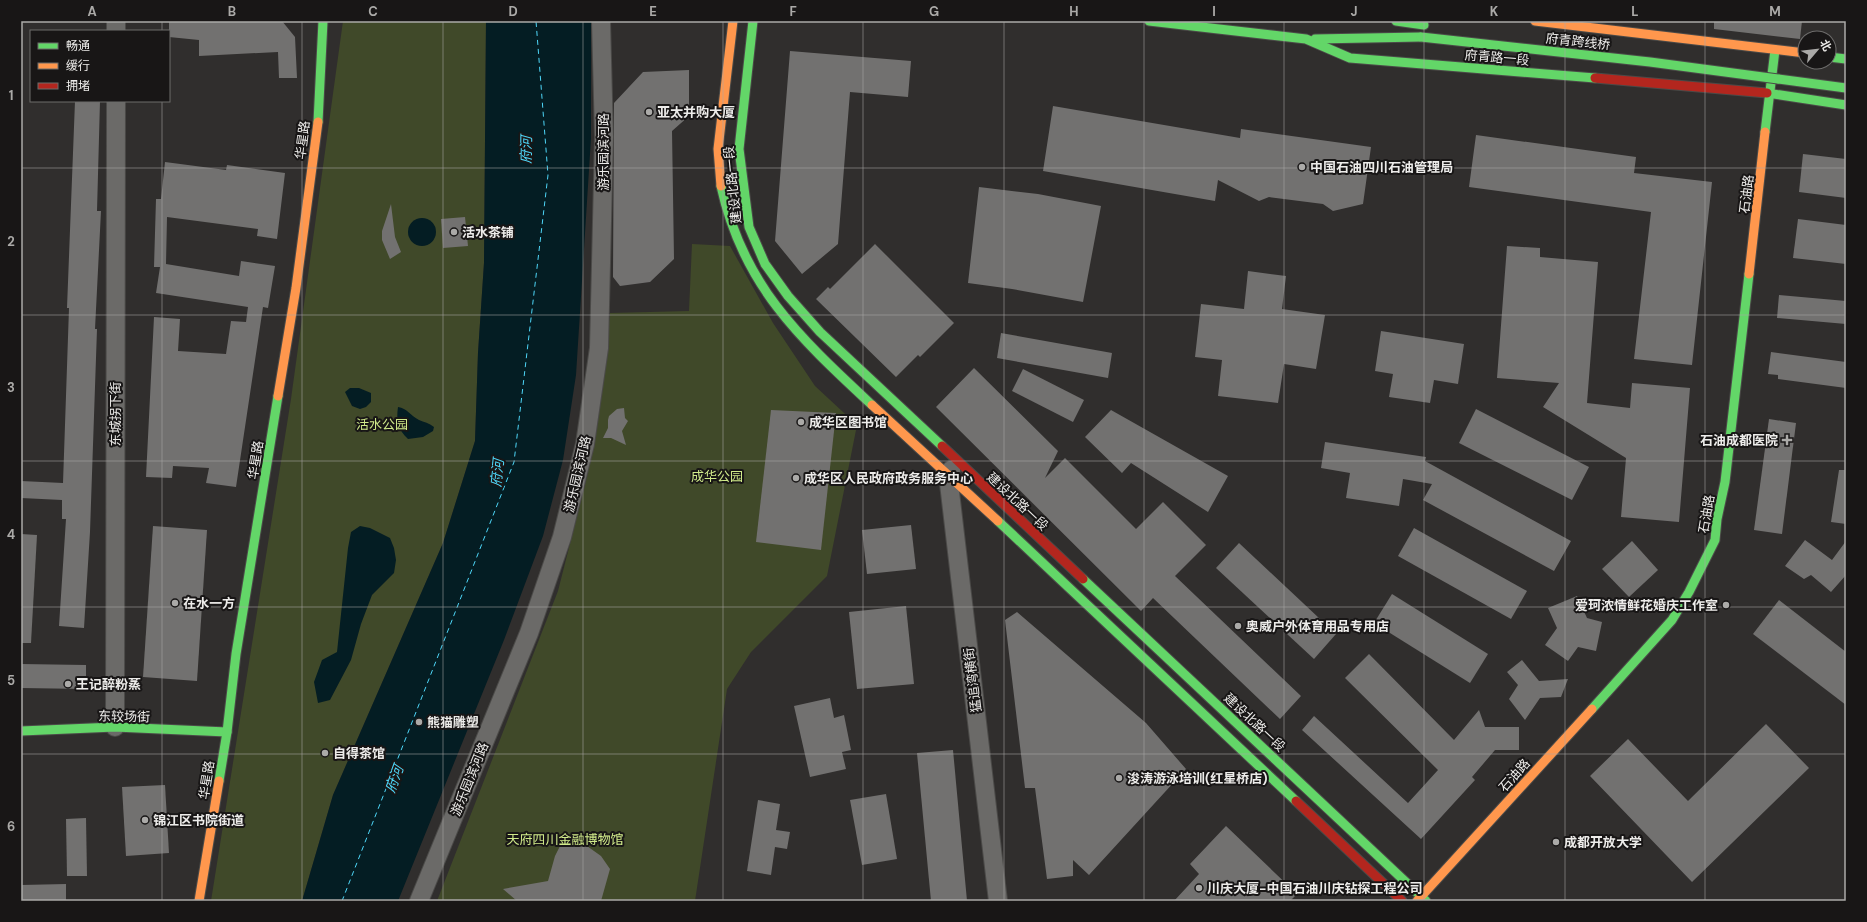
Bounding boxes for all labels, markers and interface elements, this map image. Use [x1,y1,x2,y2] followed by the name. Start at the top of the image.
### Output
[87,3,97,20] text: A
[228,3,236,20] text: B
[368,3,378,20] text: C
[508,3,518,20] text: D
[649,3,657,20] text: E
[789,3,797,20] text: F
[929,3,939,20] text: G
[1069,3,1079,20] text: H
[1212,3,1216,20] text: I
[1350,3,1358,20] text: J
[1490,3,1499,20] text: K
[1631,3,1639,20] text: L
[1769,3,1781,20] text: M
[30,30,170,102] legend
[1545,30,1611,53] street label: 府青跨线桥
[1797,30,1837,70] north arrow
[1817,37,1835,53] text: 北
[66,38,90,54] text: 畅通
[1464,46,1530,69] street label: 府青路一段
[66,58,90,74] text: 缓行
[66,78,90,94] text: 拥堵
[9,87,13,104] text: 1
[657,104,735,121] place label: 亚太并购大厦
[644,107,654,117] marker: 亚太并购大厦
[595,113,612,191] street label: 游乐园滨河路
[292,120,313,160] street label: 华星路
[517,133,535,164] water label: 府河
[720,145,745,225] street label: 建设北路一段
[1310,159,1453,176] place label: 中国石油四川石油管理局
[1297,162,1307,172] marker: 中国石油四川石油管理局
[1736,174,1757,214] street label: 石油路
[462,224,514,241] place label: 活水茶铺
[449,227,459,237] marker: 活水茶铺
[7,233,15,250] text: 2
[7,379,15,396] text: 3
[107,381,124,447] street label: 东城拐下街
[809,414,887,431] place label: 成华区图书馆
[356,416,408,433] park label: 活水公园
[796,417,806,427] marker: 成华区图书馆
[1700,432,1778,449] place label: 石油成都医院
[560,434,595,514] street label: 游乐园滨河路
[1781,434,1793,446] marker: 石油成都医院
[244,439,267,481] street label: 华星路
[487,455,508,488] water label: 府河
[691,468,743,485] park label: 成华公园
[983,469,1052,534] street label: 建设北路一段
[804,470,973,487] place label: 成华区人民政府政务服务中心
[791,473,801,483] marker: 成华区人民政府政务服务中心
[1695,493,1718,535] street label: 石油路
[7,526,15,543] text: 4
[183,595,235,612] place label: 在水一方
[1575,597,1718,614] place label: 爱珂浓情鲜花婚庆工作室
[170,598,180,608] marker: 在水一方
[1721,600,1731,610] marker: 爱珂浓情鲜花婚庆工作室
[1246,618,1389,635] place label: 奥威户外体育用品专用店
[1233,621,1243,631] marker: 奥威户外体育用品专用店
[960,647,985,713] street label: 猛追湾横街
[7,672,15,689] text: 5
[76,676,141,693] place label: 王记醉粉蒸
[63,679,73,689] marker: 王记醉粉蒸
[1220,690,1289,755] street label: 建设北路一段
[98,708,150,725] street label: 东较场街
[427,714,479,731] place label: 熊猫雕塑
[414,717,424,727] marker: 熊猫雕塑
[447,740,492,819] street label: 游乐园滨河路
[333,745,385,762] place label: 自得茶馆
[320,748,330,758] marker: 自得茶馆
[1495,755,1534,796] street label: 石油路
[195,759,218,801] street label: 华星路
[381,760,408,795] water label: 府河
[1127,770,1268,787] place label: 浚涛游泳培训(红星桥店)
[1114,773,1124,783] marker: 浚涛游泳培训(红星桥店)
[153,812,244,829] place label: 锦江区书院街道
[140,815,150,825] marker: 锦江区书院街道
[7,818,15,835] text: 6
[506,831,624,848] park label: 天府四川金融博物馆
[1564,834,1642,851] place label: 成都开放大学
[1551,837,1561,847] marker: 成都开放大学
[1207,880,1423,897] place label: 川庆大厦-中国石油川庆钻探工程公司
[1194,883,1204,893] marker: 川庆大厦-中国石油川庆钻探工程公司

